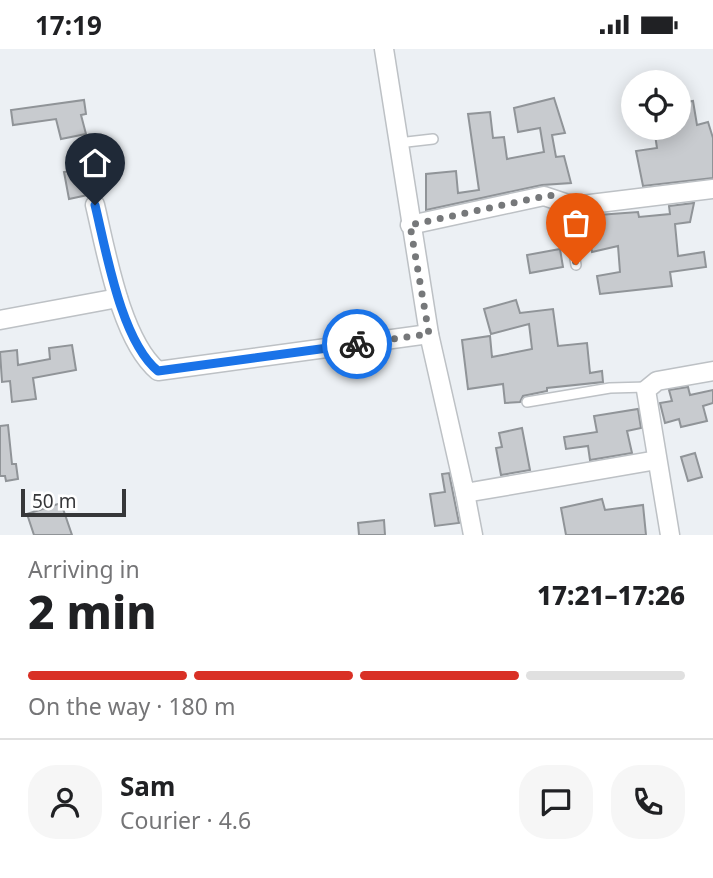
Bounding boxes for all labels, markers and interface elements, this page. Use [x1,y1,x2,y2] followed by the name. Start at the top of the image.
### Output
[35,7,102,43] text: 17:19
[621,70,691,140] map controls
[621,70,691,140] button: locate
[65,133,125,205] pin
[76,144,114,182] icon: home
[546,193,606,265] pin
[557,204,595,242] icon: bag
[322,309,392,379] courier
[338,325,376,363] icon: bike
[21,486,126,518] scale bar
[32,488,76,514] text: 50 m
[28,553,140,585] text: Arriving in
[537,577,685,613] text: 17:21–17:26
[28,580,157,642] text: 2 min
[28,690,235,722] text: On the way · 180 m
[28,765,102,839] button: person
[519,765,593,839] button: chat
[611,765,685,839] button: phone
[120,768,175,804] text: Sam
[120,804,251,836] text: Courier · 4.6

